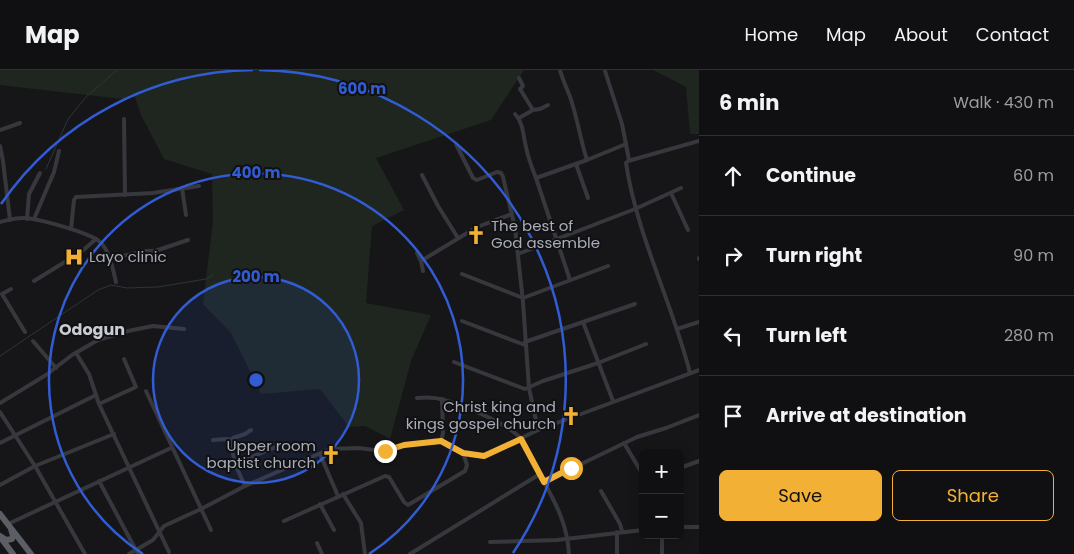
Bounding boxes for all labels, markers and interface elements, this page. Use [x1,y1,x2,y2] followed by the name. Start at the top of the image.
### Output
[25,18,80,51] text: Map
[744,22,798,47] text: Home
[826,22,866,47] text: Map
[894,22,948,47] text: About
[976,22,1049,47] text: Contact
[338,78,386,99] text: 600 m
[719,88,779,117] text: 6 min
[953,91,1054,114] text: Walk · 430 m
[232,162,281,183] text: 400 m
[719,162,747,190] icon: ahead
[766,162,856,189] text: Continue
[1013,164,1054,187] text: 60 m
[491,215,600,253] place label: The best of God assemble
[465,224,487,246] church icon: The best of God assemble
[719,242,747,270] icon: right
[766,242,862,269] text: Turn right
[1013,244,1054,267] text: 90 m
[63,246,85,268] hospital icon: Layo clinic
[89,246,167,267] place label: Layo clinic
[232,266,280,287] text: 200 m
[59,318,125,341] district label: Odogun
[719,322,747,350] icon: left
[766,322,847,349] text: Turn left
[1004,324,1054,347] text: 280 m
[247,371,265,389] centre of rings
[406,396,556,434] place label: Christ king and kings gospel church
[719,402,747,430] icon: arrive
[766,402,967,429] text: Arrive at destination
[560,405,582,427] church icon: Christ king and kings gospel church
[207,435,316,473] place label: Upper room baptist church
[374,440,397,463] route end
[320,444,342,466] church icon: Upper room baptist church
[639,449,684,539] map controls
[639,449,684,494] button: +
[560,457,583,480] route start
[719,470,882,521] button: Save
[892,470,1054,521] button: Share
[639,494,684,539] button: −

